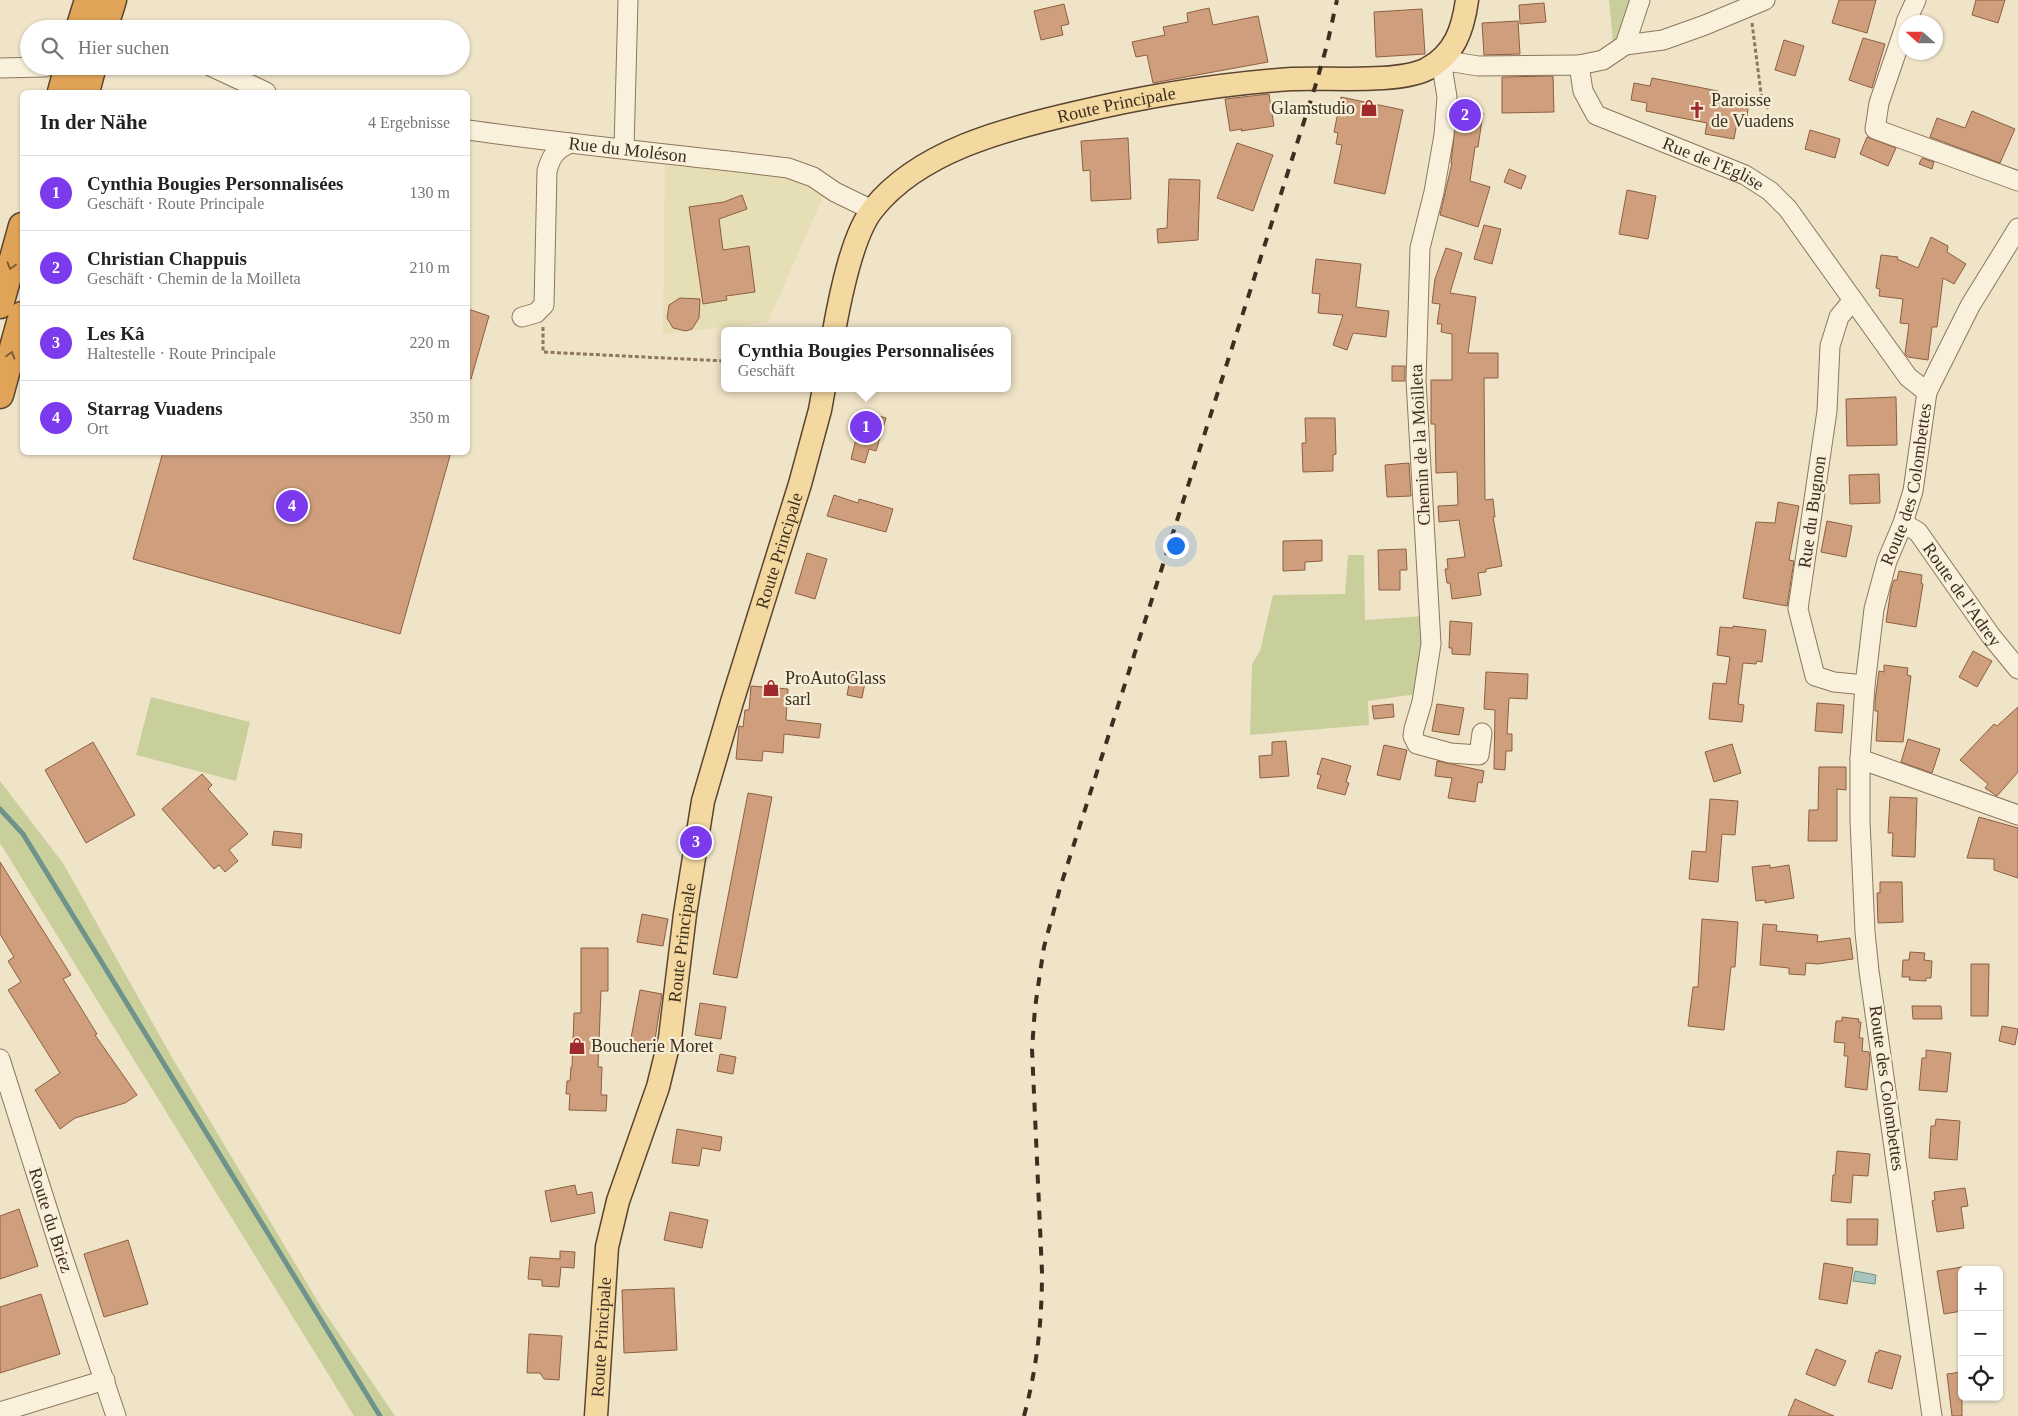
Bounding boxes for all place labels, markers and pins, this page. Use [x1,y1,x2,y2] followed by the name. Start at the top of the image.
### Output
[1711,90,1794,131] place label: Paroisse de Vuadens
[1449,96,1481,134] pin: 2
[1271,98,1355,118] place label: Glamstudio
[1359,98,1379,118] shop icon: Glamstudio
[1687,100,1707,120] church icon: Paroisse de Vuadens
[850,408,882,446] pin: 1
[276,487,308,525] pin: 4
[785,668,886,709] place label: ProAutoGlass sarl
[761,678,781,698] shop icon: ProAutoGlass sarl
[680,823,712,861] pin: 3
[567,1036,587,1056] shop icon: Boucherie Moret
[591,1036,713,1056] place label: Boucherie Moret

